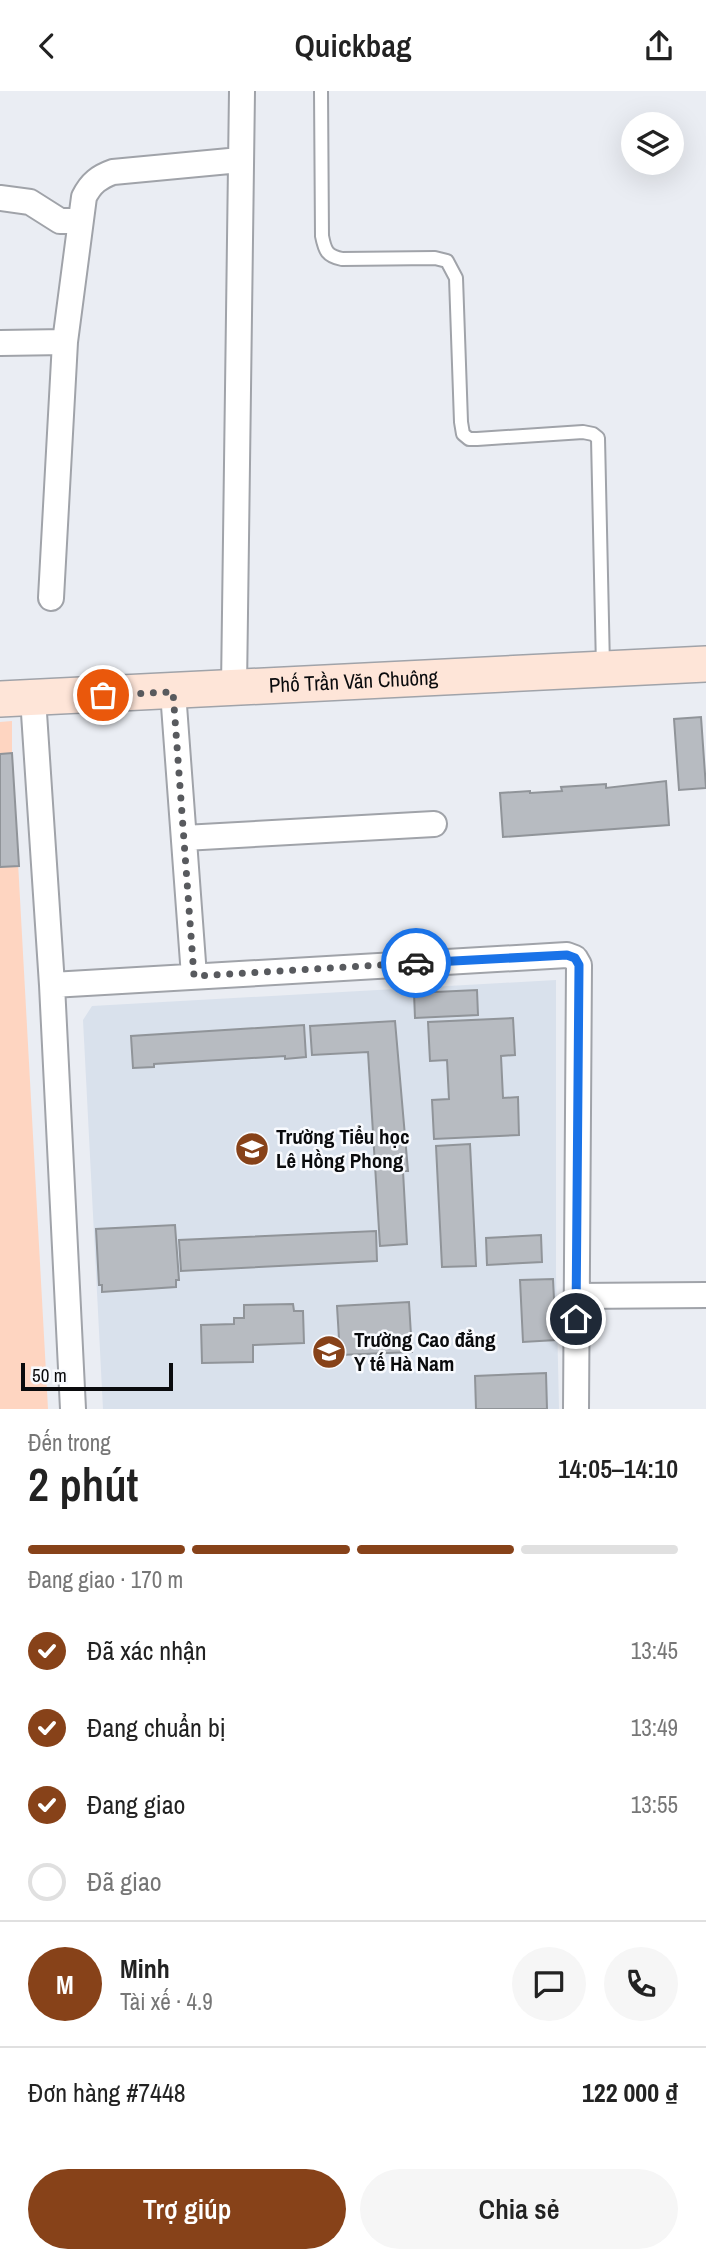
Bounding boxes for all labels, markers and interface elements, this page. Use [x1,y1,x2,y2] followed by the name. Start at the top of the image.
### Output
[294,24,412,67] text: Quickbag
[28,27,66,65] icon: back
[640,27,678,65] icon: share
[621,112,684,175] map controls
[621,112,684,175] button: layers
[268,662,439,700] street label: Phố Trần Văn Chuông
[73,665,133,725] pin
[84,676,122,714] icon: bag
[381,928,451,998] courier
[397,944,435,982] icon: car
[276,1122,410,1175] place label: Trường Tiểu học Lê Hồng Phong
[233,1130,271,1168] school or university icon: Trường Tiểu học Lê Hồng Phong
[546,1289,606,1349] pin
[557,1300,595,1338] icon: home
[354,1325,496,1378] place label: Trường Cao đẳng Y tế Hà Nam
[310,1333,348,1371] school or university icon: Trường Cao đẳng Y tế Hà Nam
[21,1360,173,1392] scale bar
[32,1362,67,1388] text: 50 m
[28,1427,111,1458] text: Đến trong
[558,1451,678,1486] text: 14:05–14:10
[28,1453,138,1515] text: 2 phút
[28,1564,183,1595] text: Đang giao · 170 m
[28,1632,66,1670] icon: check
[87,1633,207,1668] text: Đã xác nhận
[631,1635,678,1666] text: 13:45
[28,1709,66,1747] icon: check
[87,1710,226,1745] text: Đang chuẩn bị
[631,1712,678,1743] text: 13:49
[28,1786,66,1824] icon: check
[87,1787,185,1822] text: Đang giao
[631,1789,678,1820] text: 13:55
[87,1864,162,1899] text: Đã giao
[512,1947,586,2021] button: chat
[604,1947,678,2021] button: phone
[120,1951,170,1986] text: Minh
[56,1967,74,2002] text: M
[120,1986,213,2017] text: Tài xế · 4.9
[28,2075,186,2110] text: Đơn hàng #7448
[582,2075,678,2110] text: 122 000 ₫
[28,2169,346,2249] button: Trợ giúp
[360,2169,678,2249] button: Chia sẻ

